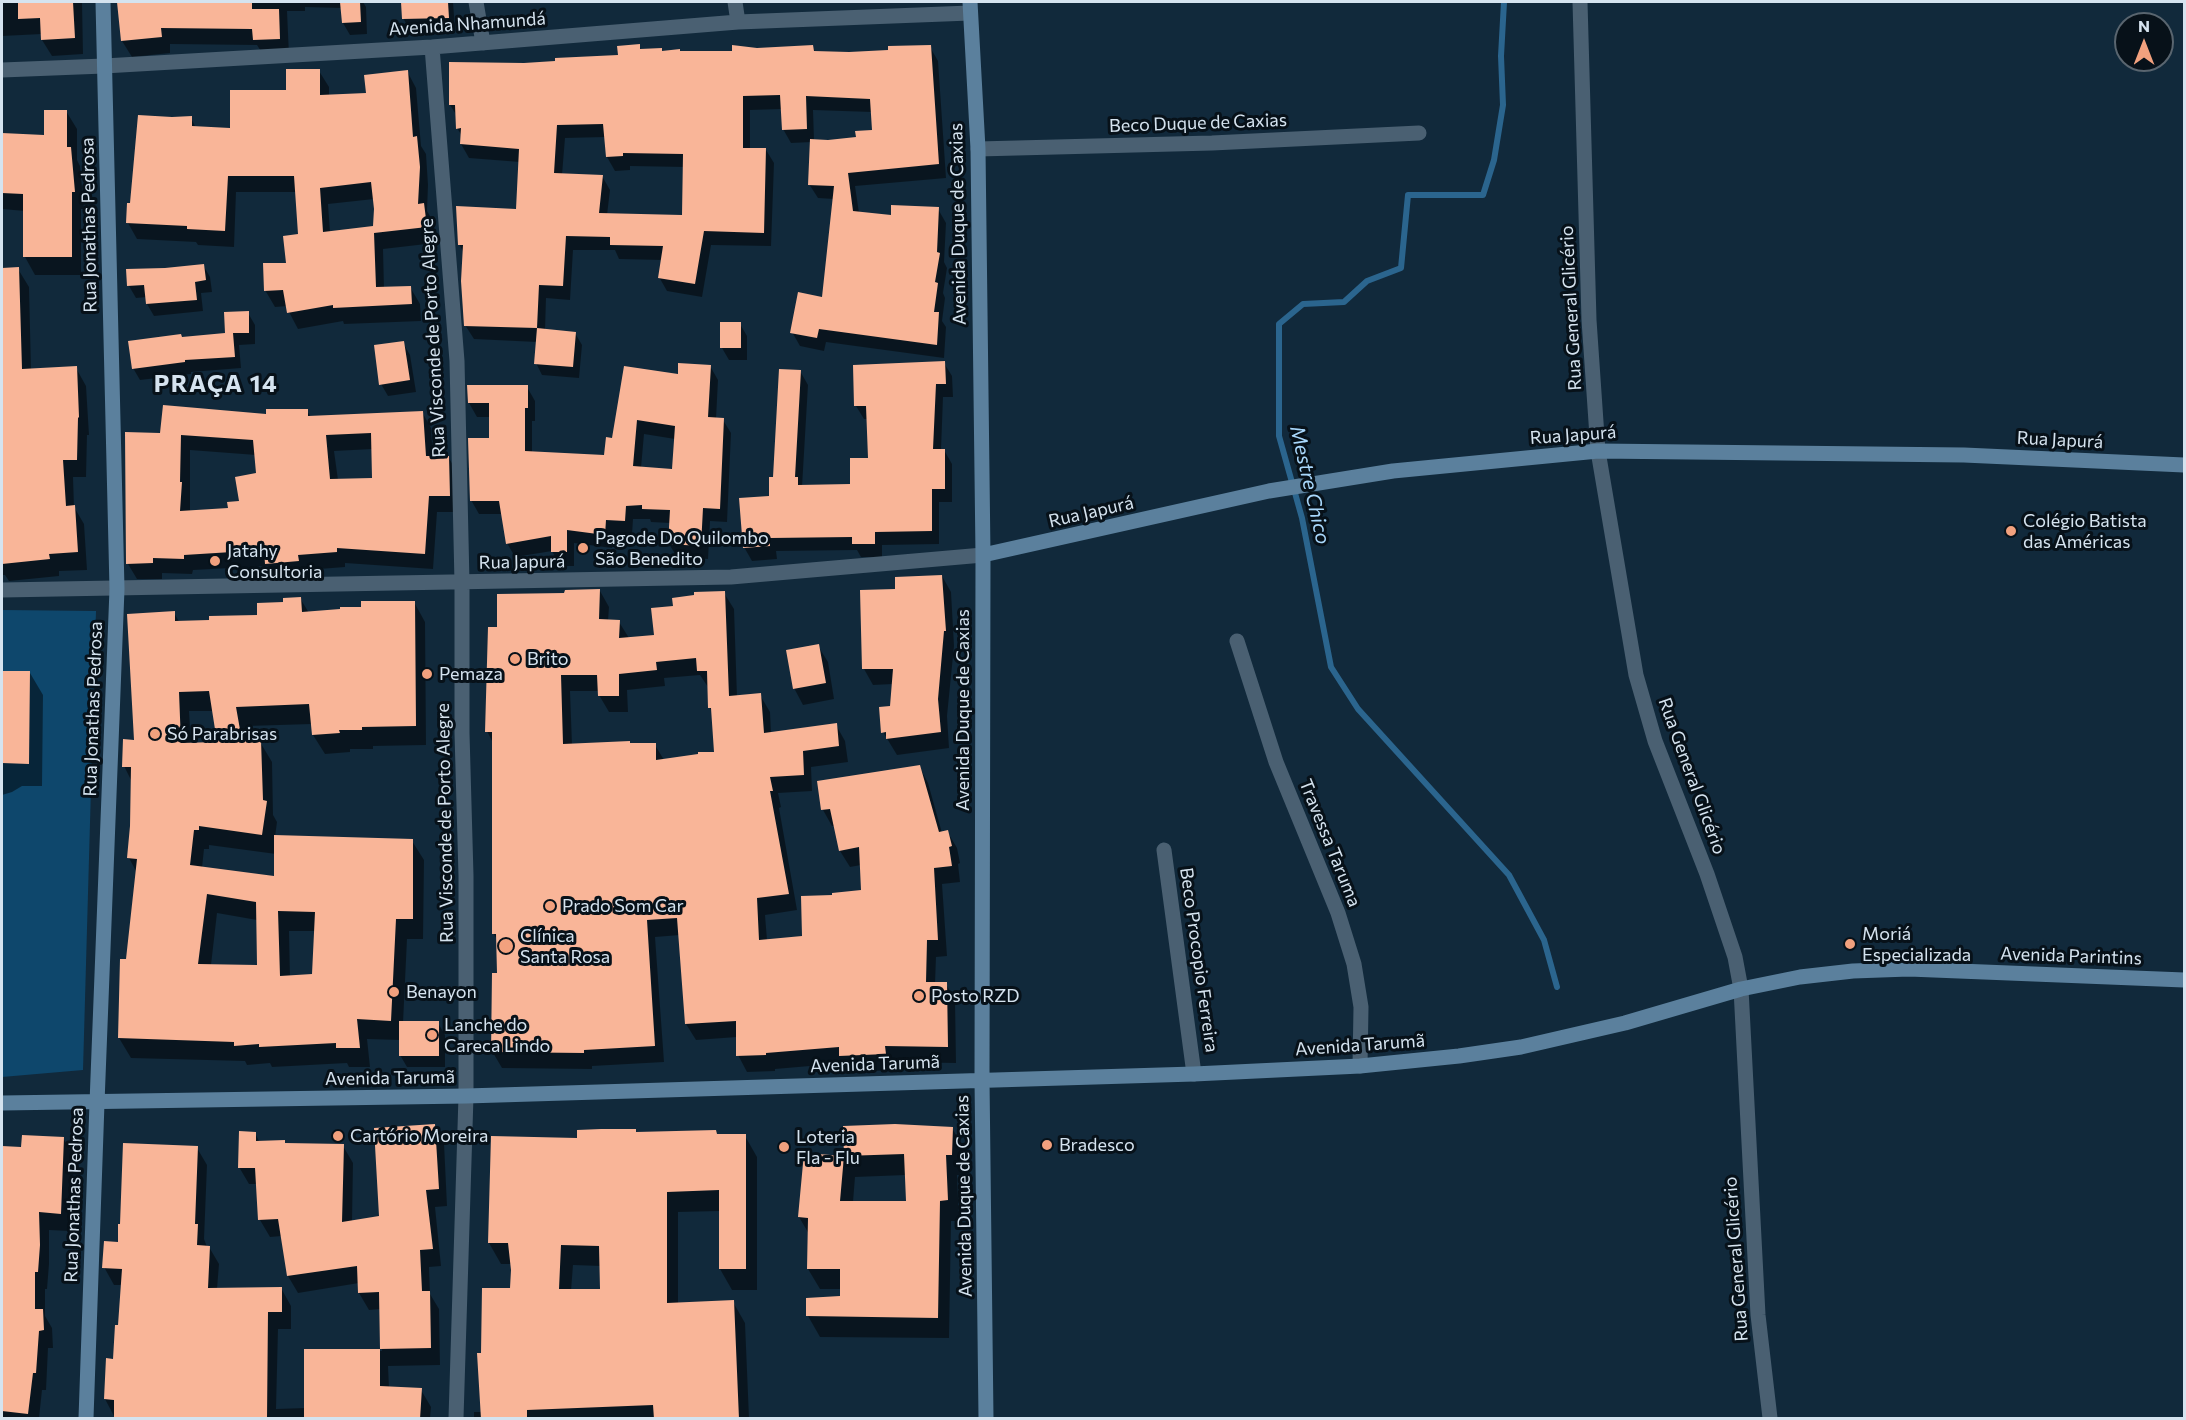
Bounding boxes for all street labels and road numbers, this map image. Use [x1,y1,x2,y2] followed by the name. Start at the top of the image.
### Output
[388,8,546,40] street label: Avenida Nhamundá
[1109,109,1287,137] street label: Beco Duque de Caxias
[945,123,971,325] street label: Avenida Duque de Caxias
[77,137,101,313] street label: Rua Jonathas Pedrosa
[416,218,450,458] street label: Rua Visconde de Porto Alegre
[1556,225,1586,391] street label: Rua General Glicério
[1529,421,1617,449] street label: Rua Japurá
[2016,427,2104,453] street label: Rua Japurá
[1046,492,1136,532] street label: Rua Japurá
[479,550,565,574] street label: Rua Japurá
[952,609,974,811] street label: Avenida Duque de Caxias
[79,621,107,797] street label: Rua Jonathas Pedrosa
[1654,695,1730,857] street label: Rua General Glicério
[432,703,458,943] street label: Rua Visconde de Porto Alegre
[1295,776,1365,910] street label: Travessa Taruma
[1175,866,1223,1054] street label: Beco Procopio Ferreira
[2000,943,2142,969] street label: Avenida Parintins
[1294,1030,1426,1060] street label: Avenida Tarumã
[810,1051,940,1077] street label: Avenida Tarumã
[325,1066,455,1090] street label: Avenida Tarumã
[951,1095,977,1297] street label: Avenida Duque de Caxias
[60,1107,88,1283] street label: Rua Jonathas Pedrosa
[1719,1176,1753,1342] street label: Rua General Glicério

